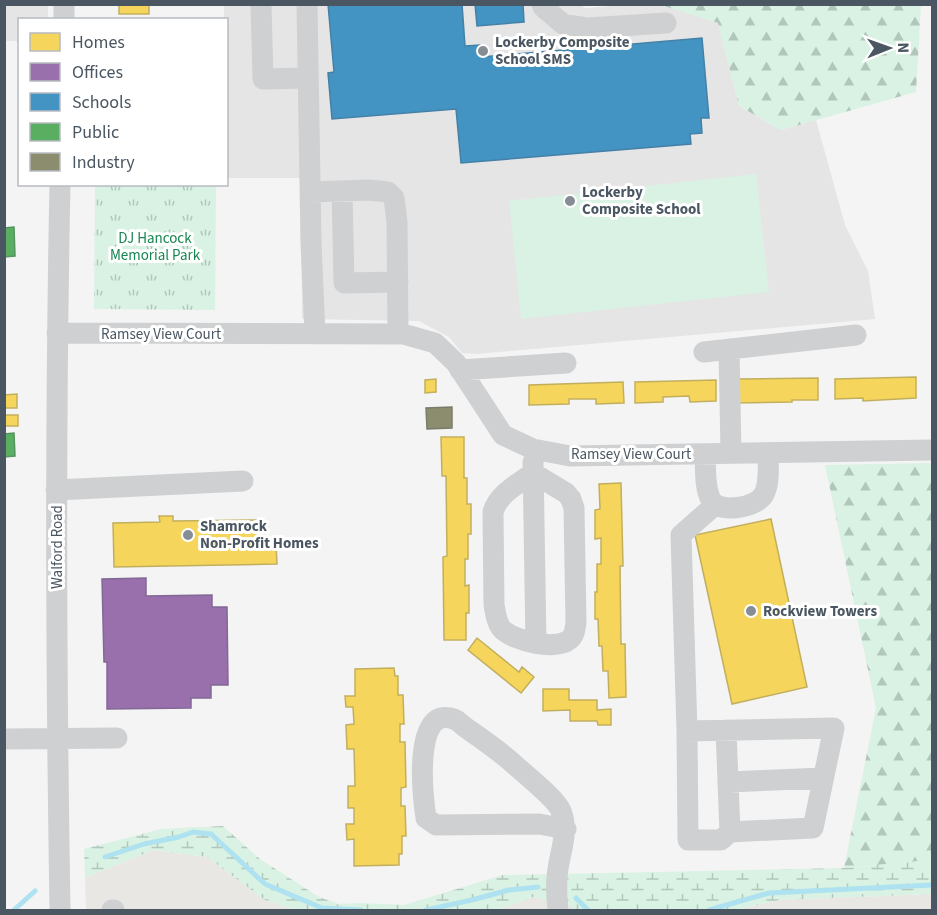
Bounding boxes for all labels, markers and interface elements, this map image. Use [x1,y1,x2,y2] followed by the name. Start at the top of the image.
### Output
[18,18,228,186] legend
[859,18,919,78] north arrow
[72,30,125,55] text: Homes
[495,32,630,70] place label: Lockerby Composite School SMS
[892,42,914,53] text: N
[476,44,490,58] marker: Lockerby Composite School SMS
[72,60,123,85] text: Offices
[72,90,131,115] text: Schools
[72,120,119,145] text: Public
[72,150,135,175] text: Industry
[582,182,701,220] place label: Lockerby Composite School
[563,194,577,208] marker: Lockerby Composite School
[110,228,201,266] park label: DJ Hancock Memorial Park
[101,324,221,345] street label: Ramsey View Court
[571,444,691,465] street label: Ramsey View Court
[47,505,68,589] street label: Walford Road
[200,516,319,554] place label: Shamrock Non-Profit Homes
[181,528,195,542] marker: Shamrock Non-Profit Homes
[763,601,877,622] place label: Rockview Towers
[744,604,758,618] marker: Rockview Towers

